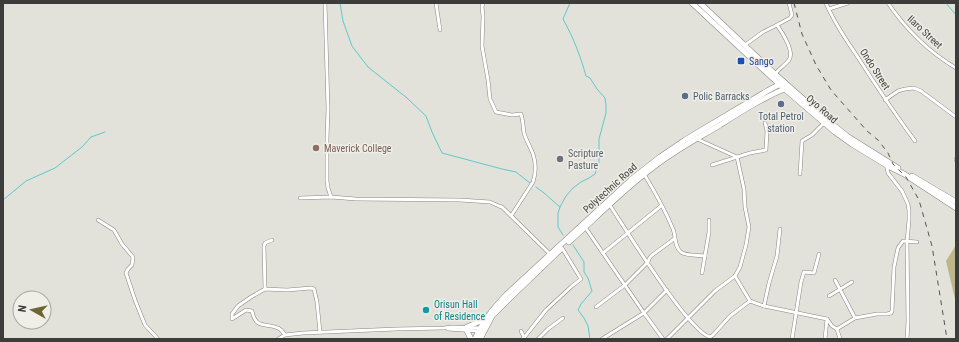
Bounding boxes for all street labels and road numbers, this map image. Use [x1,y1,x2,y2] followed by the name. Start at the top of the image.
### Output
[905,13,945,51] street label: Ilaro Street
[858,46,892,92] street label: Ondo Street
[804,93,840,125] street label: Oyo Road
[581,161,639,215] street label: Polytechnic Road

